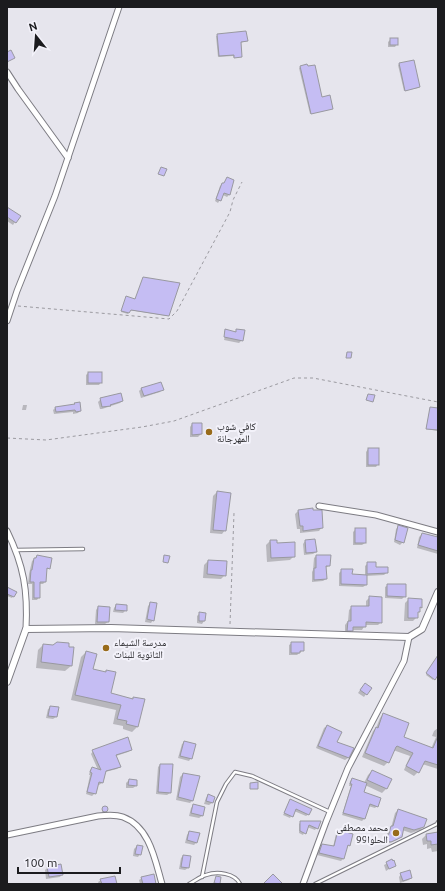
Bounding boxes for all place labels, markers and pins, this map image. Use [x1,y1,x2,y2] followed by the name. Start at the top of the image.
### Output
[217,421,256,444] place label: كافي شوب المهرجانة
[204,427,214,437] marker: كافي شوب المهرجانة
[114,637,167,660] place label: مدرسة الشيماء الثانوية للبنات
[101,643,111,653] marker: مدرسة الشيماء الثانوية للبنات
[336,822,388,845] place label: محمد مصطفى الحلوا99
[391,828,401,838] marker: محمد مصطفى الحلوا99

